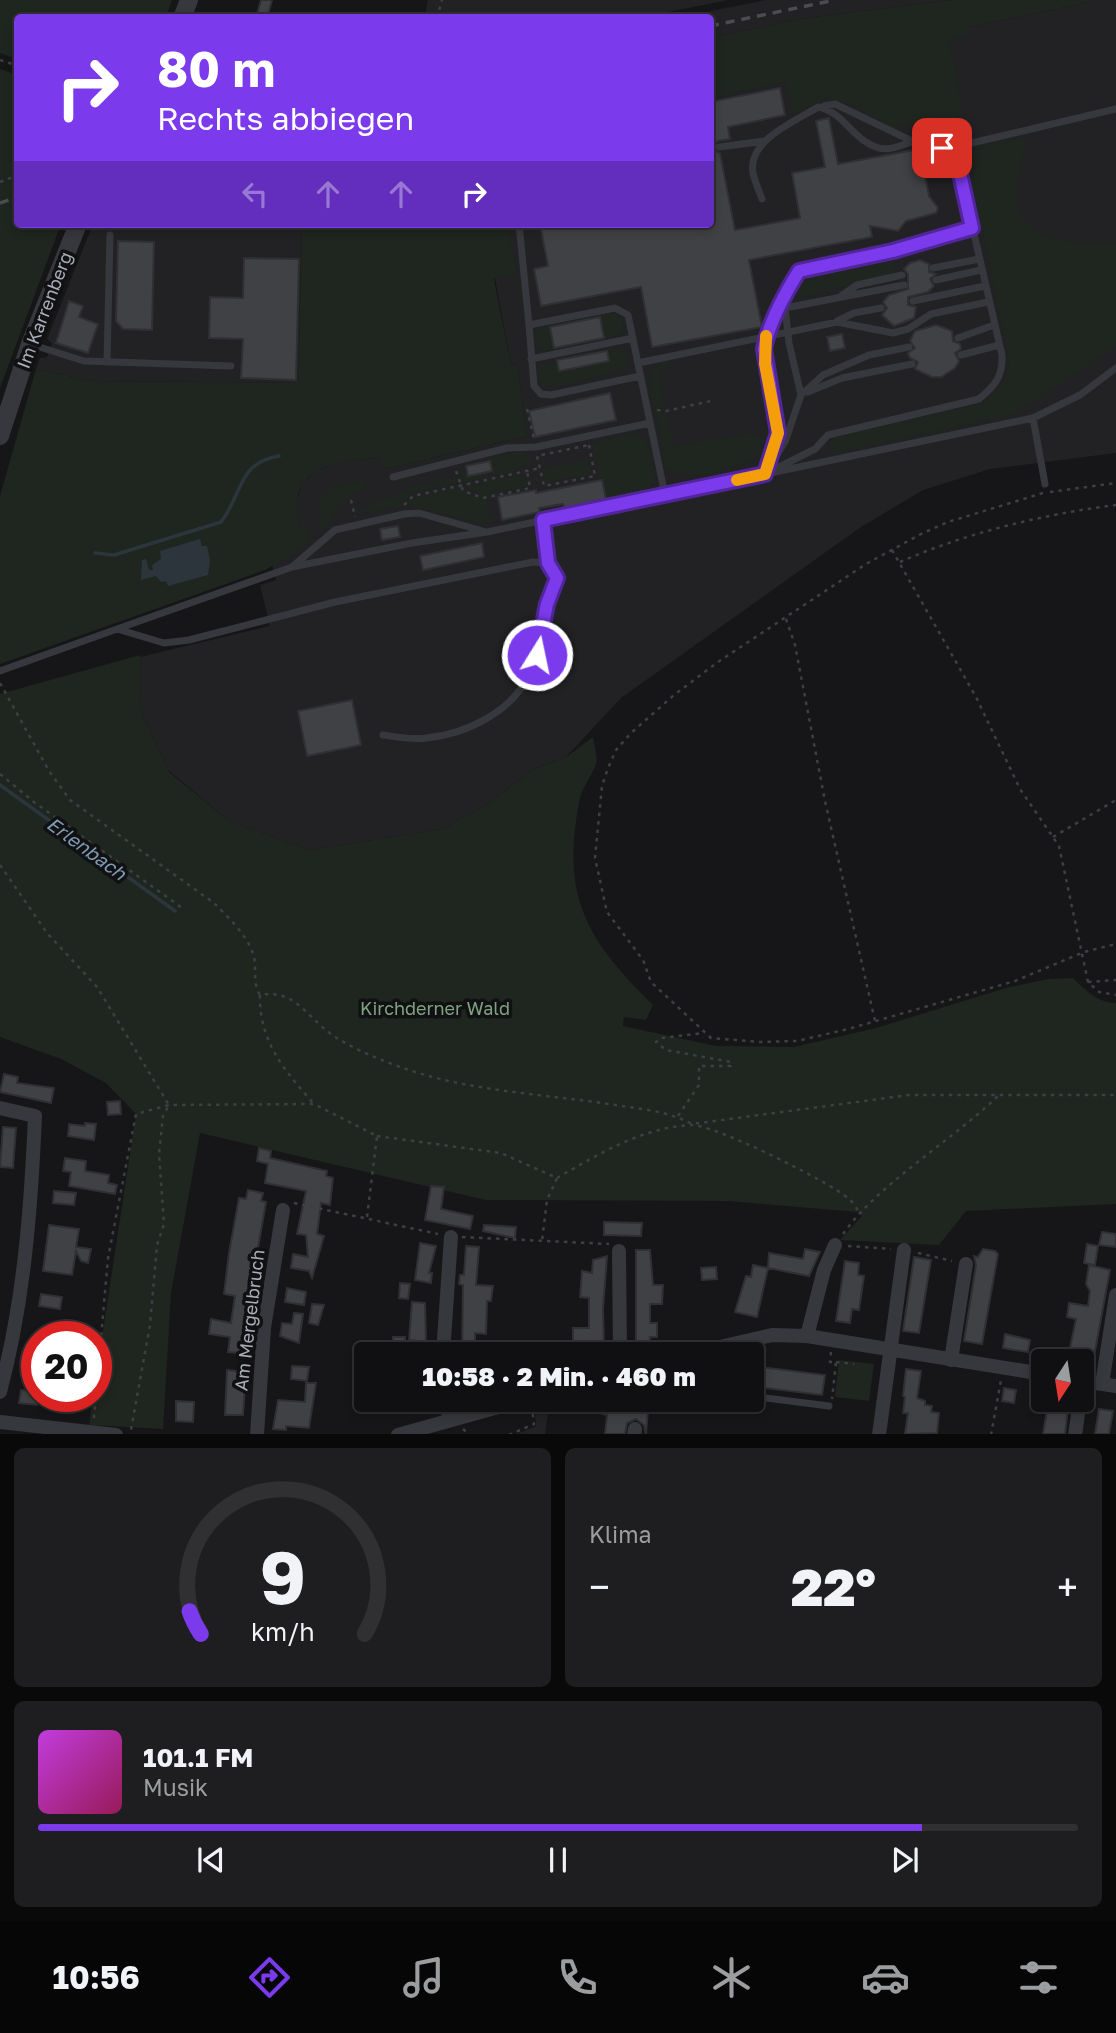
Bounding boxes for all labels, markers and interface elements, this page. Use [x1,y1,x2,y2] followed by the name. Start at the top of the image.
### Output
[157,39,275,98] text: 80 m
[42,42,133,133] icon: right
[157,99,414,137] text: Rechts abbiegen
[912,118,972,178] pin
[923,129,961,167] icon: arrive
[236,175,274,213] icon: left
[309,175,347,213] icon: ahead
[382,175,420,213] icon: ahead
[455,175,493,213] icon: right
[12,249,76,371] street label: Im Karrenberg
[500,618,574,692] position arrow
[43,812,132,885] water label: Erlenbach
[360,997,510,1019] park label: Kirchderner Wald
[229,1248,269,1392] street label: Am Mergelbruch
[21,1321,112,1412] speed limit sign: 20
[1031,1349,1094,1412] north arrow
[1031,1349,1094,1412] map controls
[422,1361,696,1392] text: 10:58 · 2 Min. · 460 m
[589,1520,652,1548] text: Klima
[259,1533,306,1620] text: 9
[791,1555,876,1617] text: 22°
[589,1564,610,1609] text: −
[1057,1564,1078,1609] text: +
[251,1615,314,1646] text: km/h
[143,1742,254,1773] text: 101.1 FM
[143,1773,208,1801] text: Musik
[192,1841,230,1879] icon: previous
[539,1841,577,1879] icon: pause
[886,1841,924,1879] icon: next
[245,1953,294,2002] icon: directions
[399,1953,448,2002] icon: music
[553,1953,602,2002] icon: phone
[707,1953,756,2002] icon: climate
[861,1953,910,2002] icon: car
[1014,1953,1063,2002] icon: filters
[52,1958,140,1996] text: 10:56

